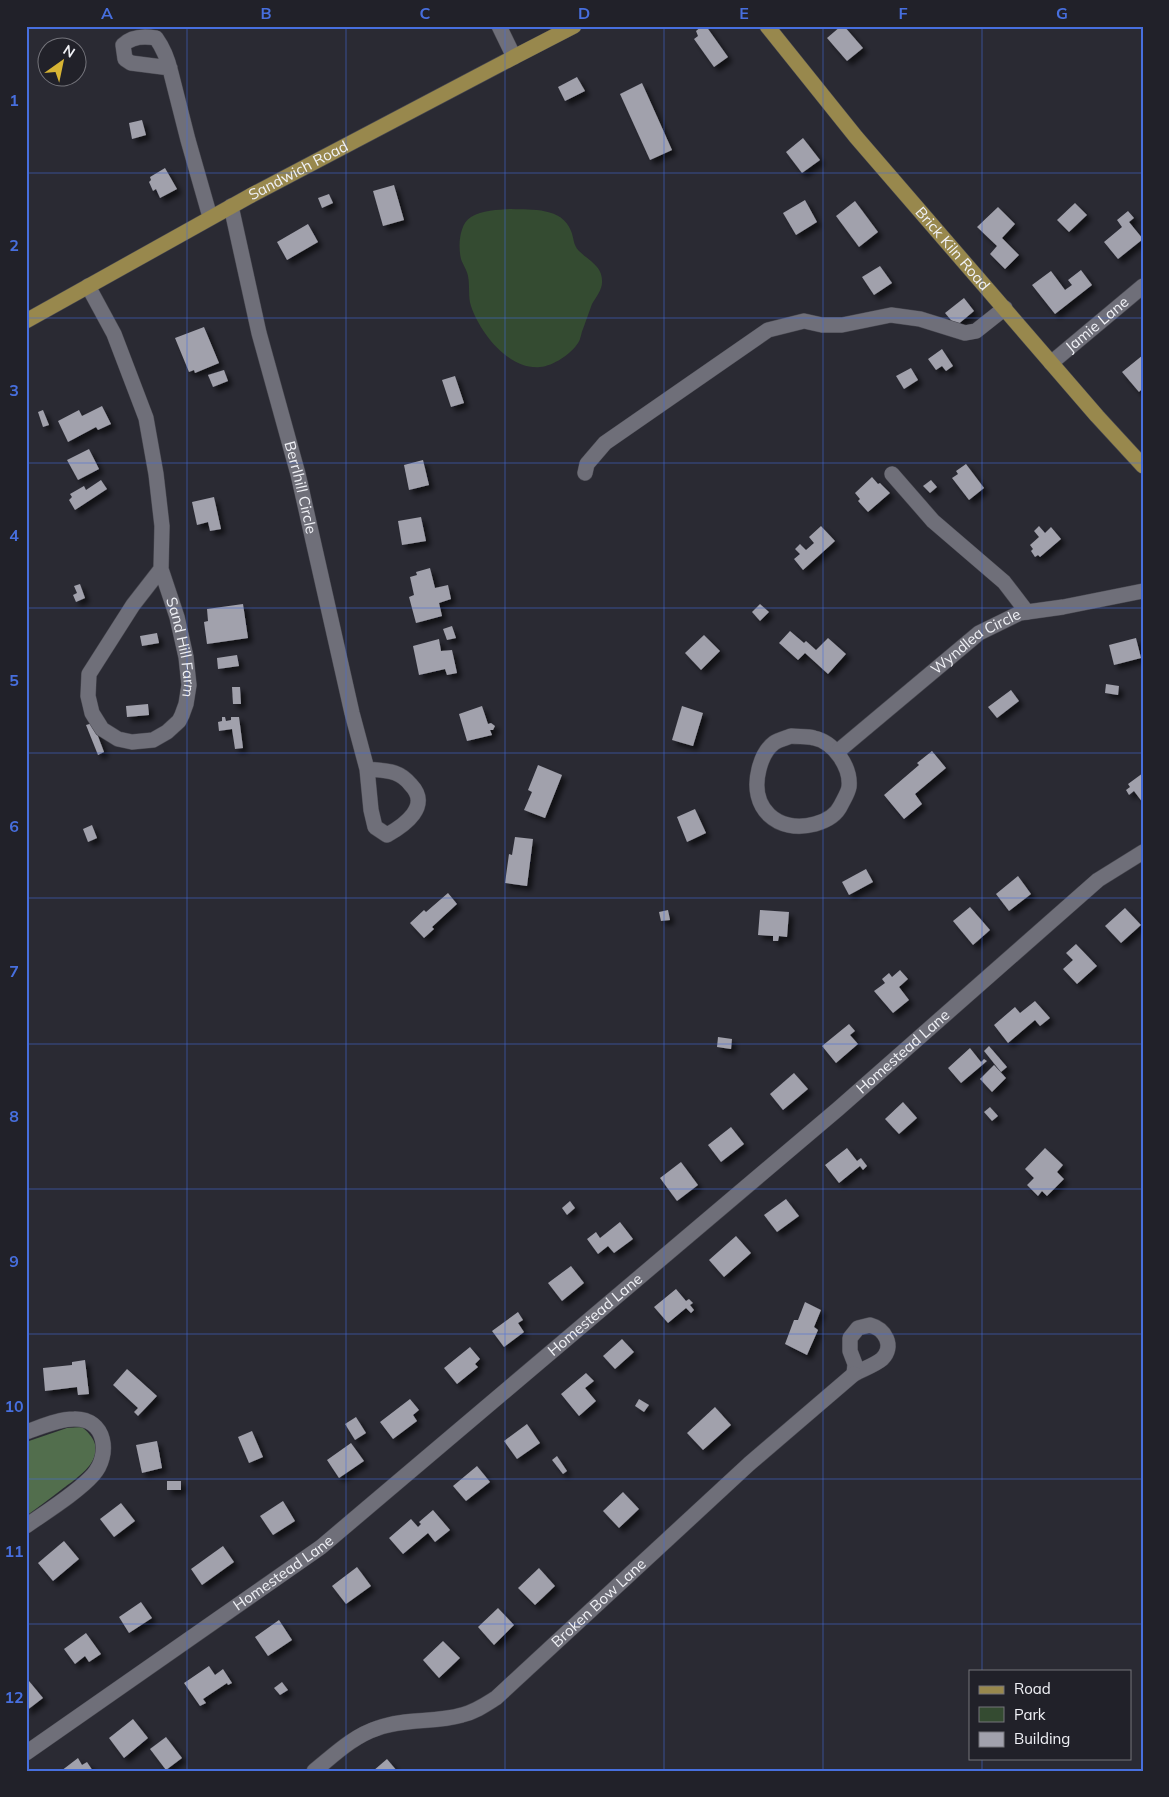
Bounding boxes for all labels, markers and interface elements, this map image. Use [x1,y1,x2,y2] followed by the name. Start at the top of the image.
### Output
[101,3,113,23] text: A
[260,3,272,23] text: B
[420,3,431,23] text: C
[578,3,590,23] text: D
[739,3,749,23] text: E
[898,3,908,23] text: F
[1056,3,1068,23] text: G
[38,38,88,88] north arrow
[60,41,78,62] text: N
[9,90,19,110] text: 1
[245,136,351,204] street label: Sandwich Road
[912,203,994,294] street label: Brick Kiln Road
[9,235,19,255] text: 2
[1061,292,1132,356] street label: Jamie Lane
[9,380,19,400] text: 3
[280,439,321,536] street label: BerrIhill Circle
[9,525,19,545] text: 4
[162,595,199,699] street label: Sand Hill Farm
[927,604,1024,678] street label: Wyndlea Circle
[9,670,19,690] text: 5
[9,816,19,836] text: 6
[9,961,19,981] text: 7
[852,1005,953,1098] street label: Homestead Lane
[9,1106,19,1126] text: 8
[9,1251,19,1271] text: 9
[543,1269,646,1360] street label: Homestead Lane
[4,1396,24,1416] text: 10
[229,1531,337,1614] street label: Homestead Lane
[4,1541,24,1561] text: 11
[547,1554,650,1651] street label: Broken Bow Lane
[969,1670,1132,1760] legend
[1014,1679,1051,1698] text: Road
[4,1687,24,1707] text: 12
[1014,1705,1046,1724] text: Park
[1014,1729,1070,1748] text: Building

